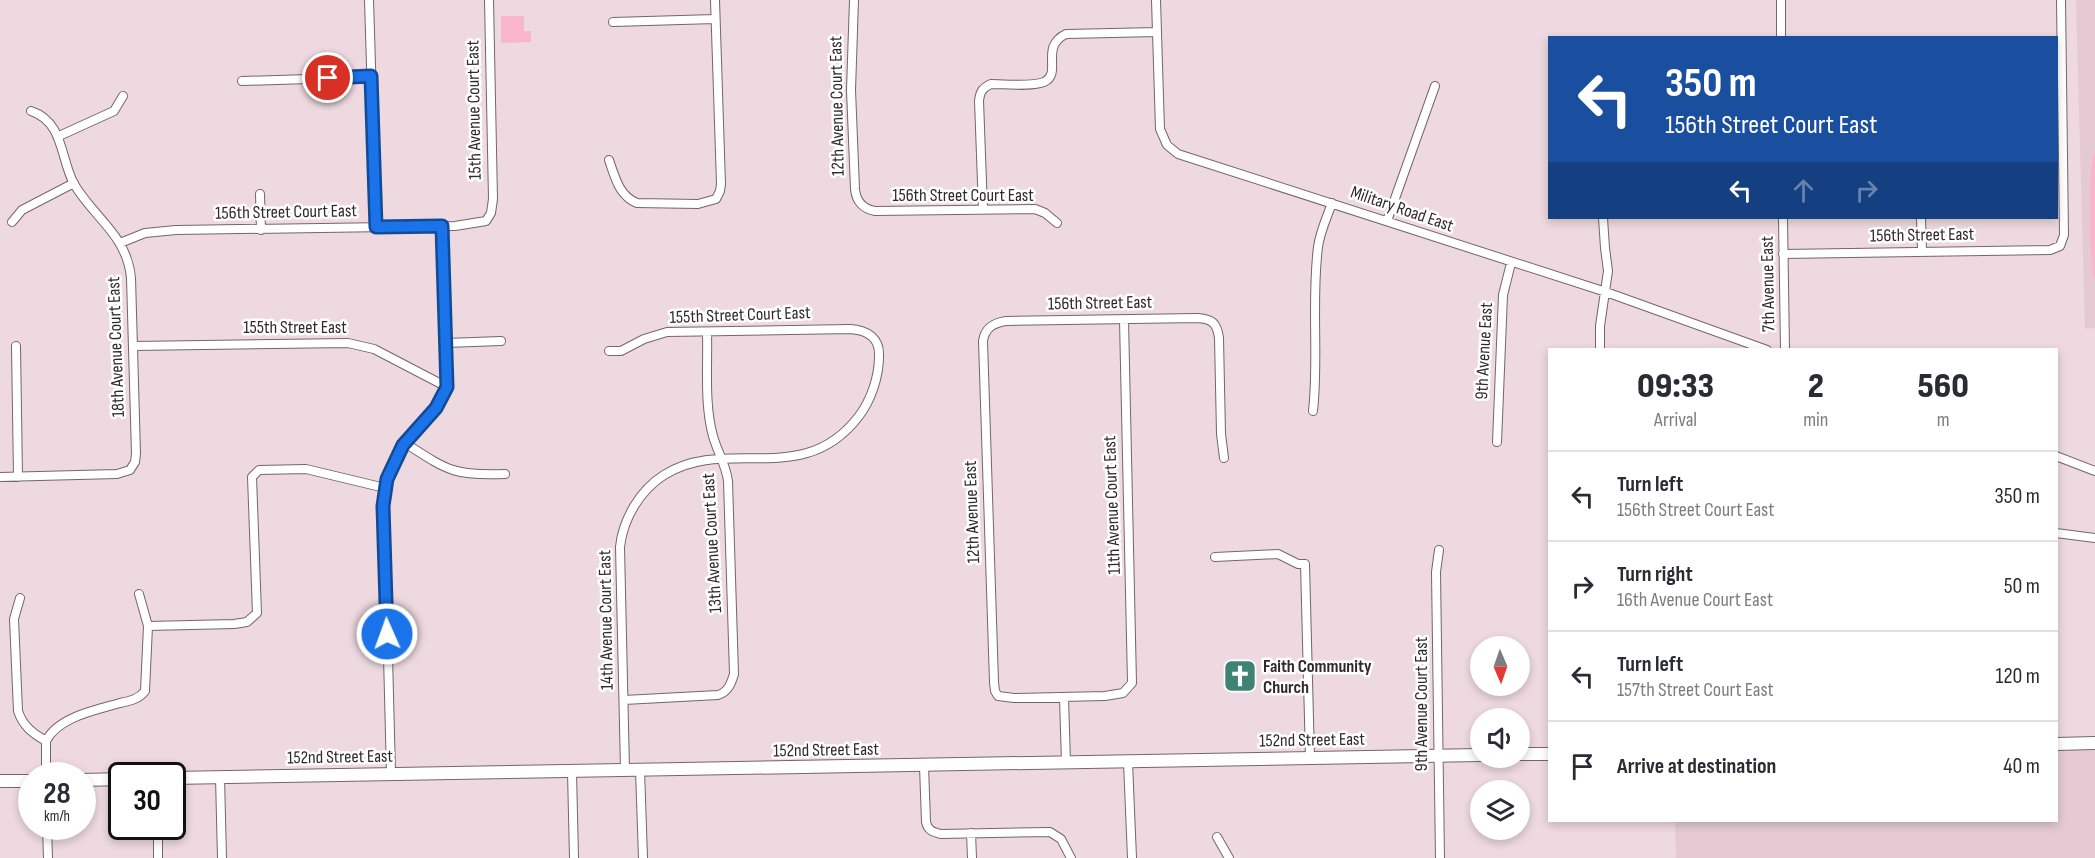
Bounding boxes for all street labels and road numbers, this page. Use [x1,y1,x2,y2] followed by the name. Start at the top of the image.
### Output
[825,35,849,176] street label: 12th Avenue Court East
[462,39,486,180] street label: 15th Avenue Court East
[1348,182,1457,237] street label: Military Road East
[892,185,1034,206] street label: 156th Street Court East
[215,200,357,224] street label: 156th Street Court East
[1870,224,1975,246] street label: 156th Street East
[1757,235,1779,332] street label: 7th Avenue East
[103,276,129,418] street label: 18th Avenue Court East
[1048,292,1153,314] street label: 156th Street East
[1471,301,1497,400] street label: 9th Avenue East
[669,302,811,328] street label: 155th Street Court East
[243,317,347,338] street label: 155th Street East
[1099,435,1125,575] street label: 11th Avenue Court East
[960,460,984,564] street label: 12th Avenue East
[698,472,726,614] street label: 13th Avenue Court East
[594,549,618,690] street label: 14th Avenue Court East
[1411,636,1432,771] street label: 9th Avenue Court East
[1259,729,1366,751] street label: 152nd Street East
[773,739,880,761] street label: 152nd Street East
[287,746,394,768] street label: 152nd Street East

